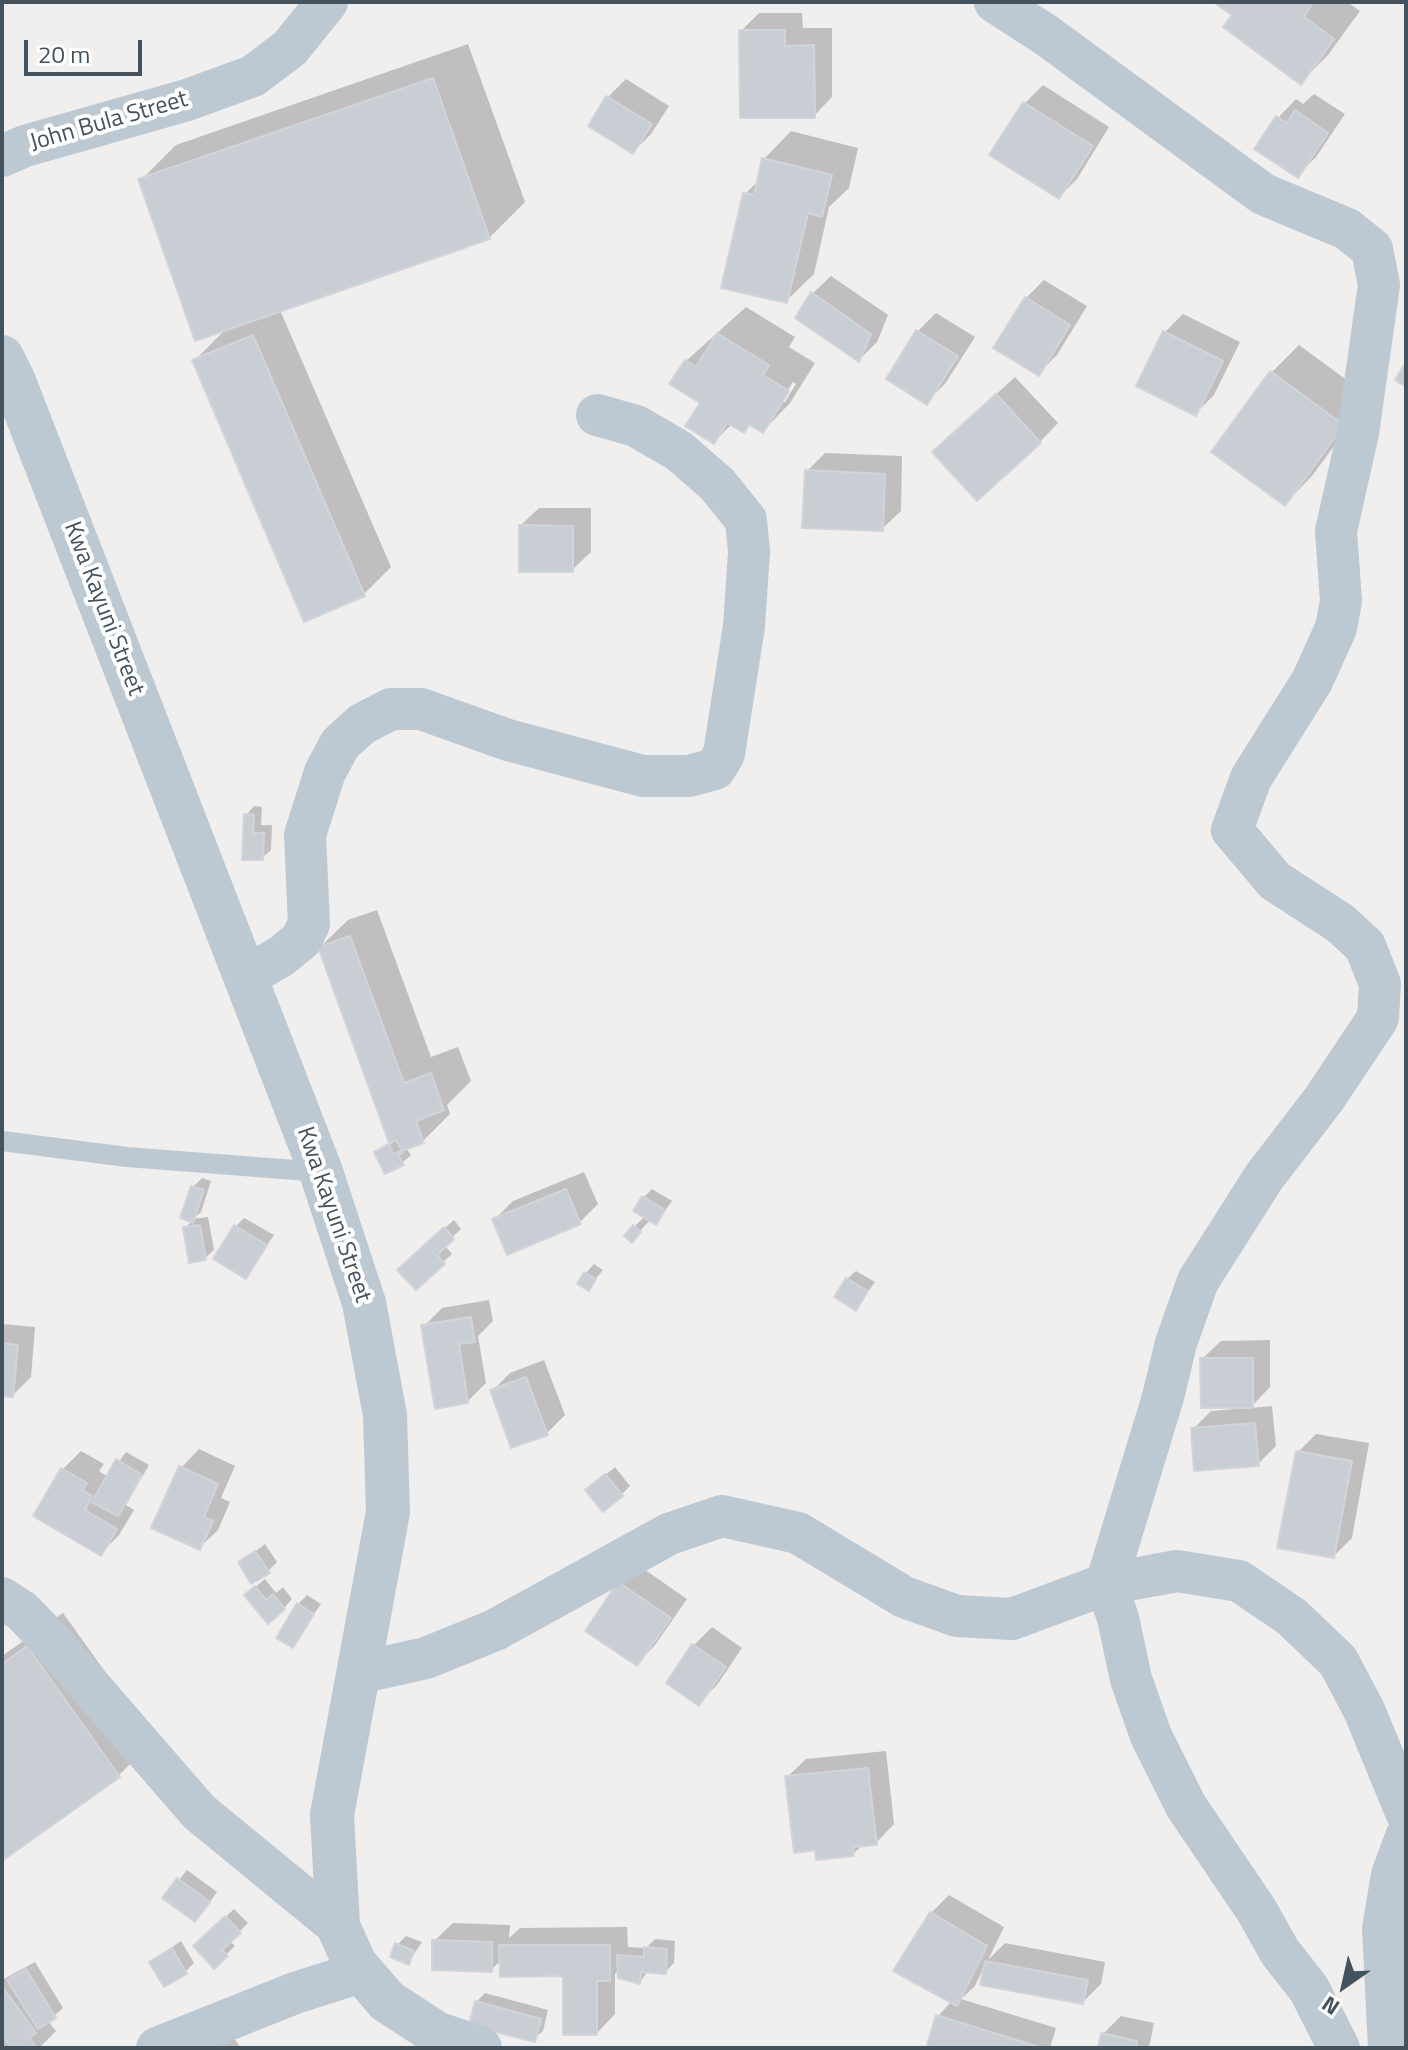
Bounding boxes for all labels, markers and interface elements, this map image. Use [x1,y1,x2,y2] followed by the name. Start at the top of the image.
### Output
[28,24,146,74] scale bar
[38,36,90,72] text: 20 m
[27,86,191,158] street label: John Bula Street
[57,518,149,700] street label: Kwa Kayuni Street
[289,1123,377,1307] street label: Kwa Kayuni Street
[1304,1946,1384,2026] north arrow
[1315,1988,1346,2024] text: N

